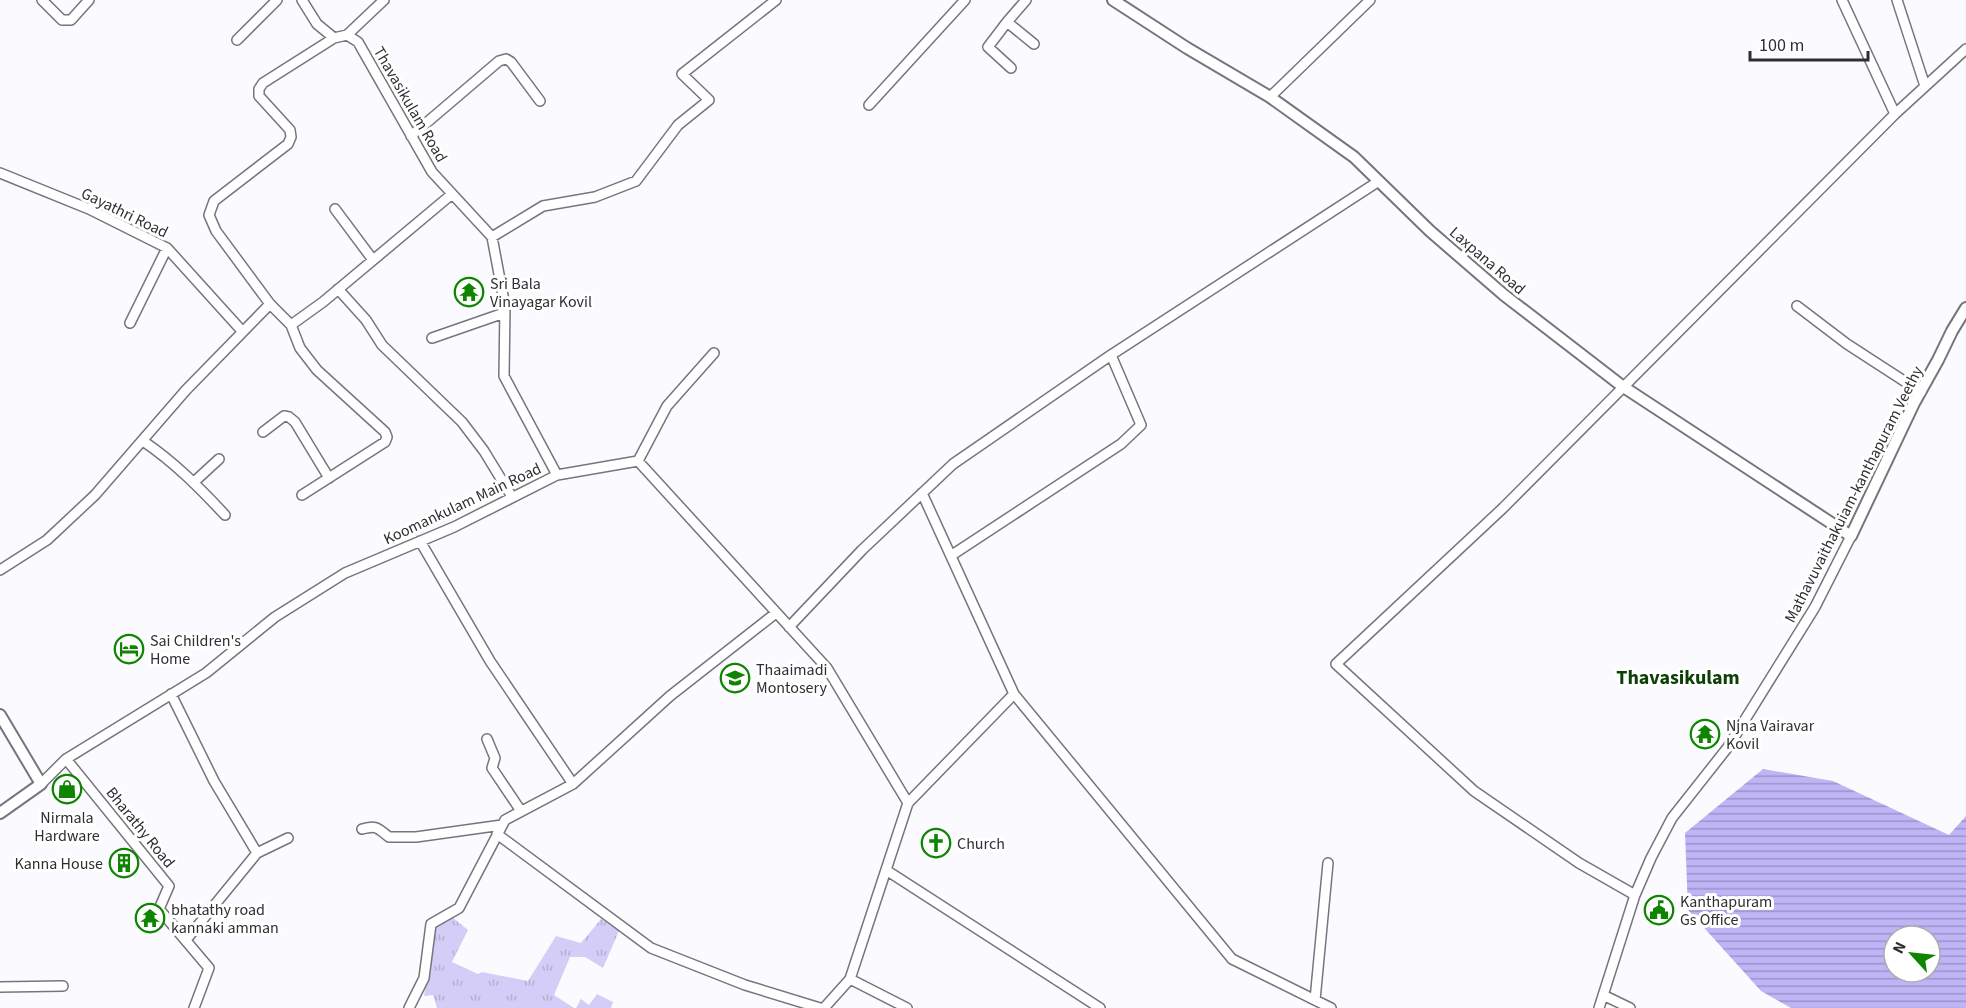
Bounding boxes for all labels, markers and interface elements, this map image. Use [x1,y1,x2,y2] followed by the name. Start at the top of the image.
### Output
[1750,24,1868,62] scale bar
[1759,33,1804,58] text: 100 m
[368,42,452,167] street label: Thavasikulam Road
[77,182,172,243] street label: Gayathri Road
[1445,222,1530,300] street label: Laxpana Road
[490,273,592,313] place label: Sri Bala Vinayagar Kovil
[453,276,485,308] temple icon: Sri Bala Vinayagar Kovil
[1779,362,1929,626] street label: Mathavuvaithakuiam-kanthapuram Veethy
[380,458,545,550] street label: Koomankulam Main Road
[150,630,241,670] place label: Sai Children's Home
[113,633,145,665] hotel icon: Sai Children's Home
[756,659,828,699] place label: Thaaimadi Montosery
[719,662,751,694] school or university icon: Thaaimadi Montosery
[1616,664,1740,692] district label: Thavasikulam
[1726,715,1815,755] place label: Njna Vairavar Kovil
[1689,718,1721,750] temple icon: Njna Vairavar Kovil
[51,773,83,805] shop icon: Nirmala Hardware
[101,782,180,873] street label: Bharathy Road
[34,807,100,847] place label: Nirmala Hardware
[920,827,952,859] church icon: Church
[957,833,1005,855] place label: Church
[108,847,140,879] building icon: Kanna House
[14,853,103,875] place label: Kanna House
[1680,891,1772,931] place label: Kanthapuram Gs Office
[1643,894,1675,926] public building icon: Kanthapuram Gs Office
[171,899,279,939] place label: bhatathy road kannaki amman
[134,902,166,934] temple icon: bhatathy road kannaki amman
[1882,924,1942,984] north arrow
[1887,938,1912,957] text: N

